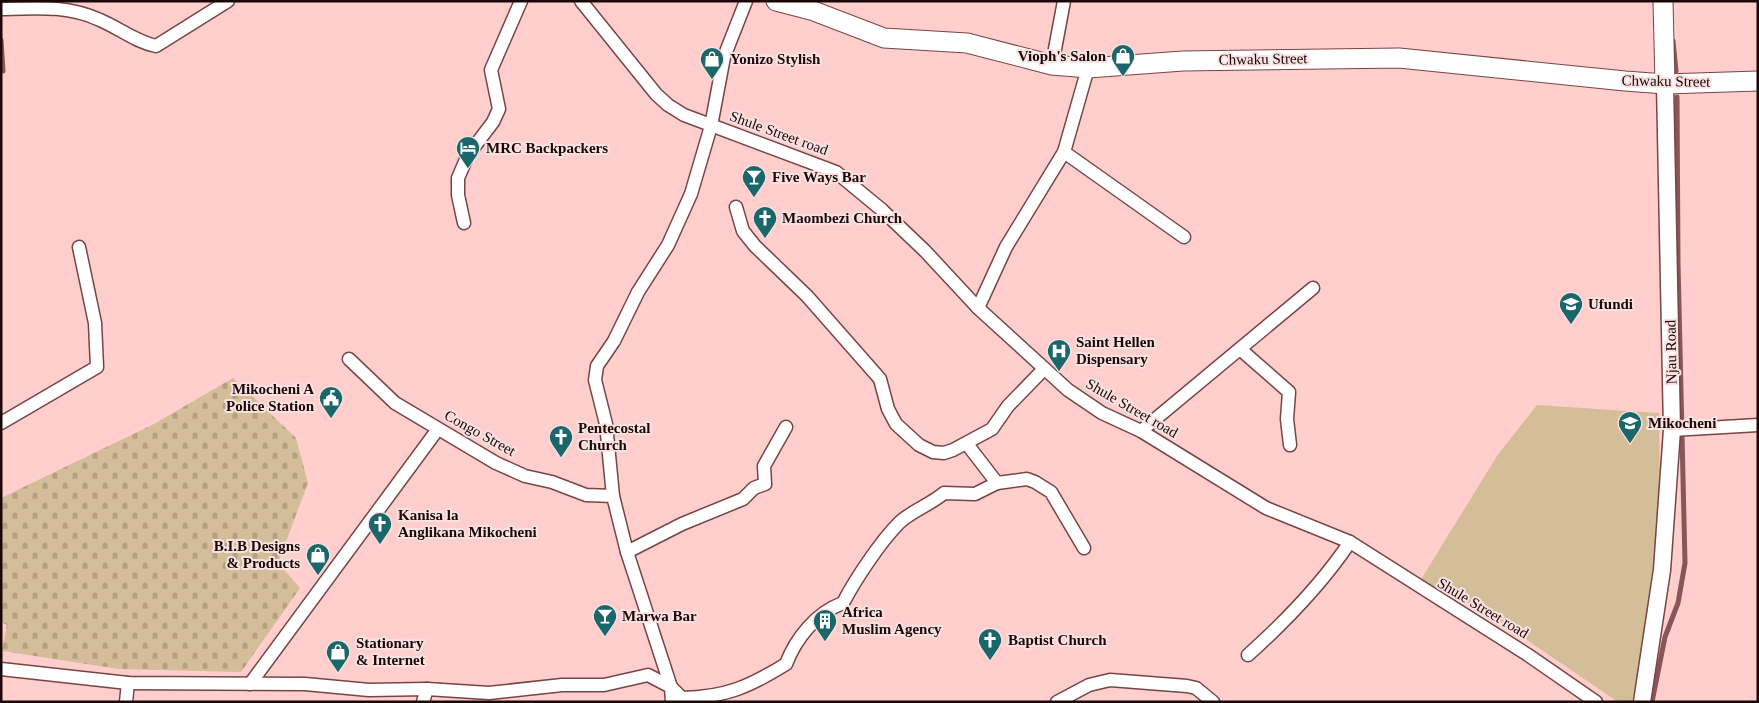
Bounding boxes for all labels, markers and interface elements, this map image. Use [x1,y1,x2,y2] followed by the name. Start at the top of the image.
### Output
[1110,43,1136,77] shop icon: Vioph's Salon
[699,46,725,80] shop icon: Yonizo Stylish
[1018,48,1107,64] place label: Vioph's Salon
[1218,50,1308,68] street label: Chwaku Street
[730,51,821,67] place label: Yonizo Stylish
[1621,72,1711,90] street label: Chwaku Street
[728,108,831,158] street label: Shule Street road
[455,135,481,169] hotel icon: MRC Backpackers
[486,140,608,156] place label: MRC Backpackers
[741,164,767,198] bar icon: Five Ways Bar
[772,169,866,185] place label: Five Ways Bar
[752,205,778,239] church icon: Maombezi Church
[782,210,903,226] place label: Maombezi Church
[1558,291,1584,325] school or university icon: Ufundi
[1588,296,1633,312] place label: Ufundi
[1662,319,1680,384] street label: Njau Road
[1076,334,1155,367] place label: Saint Hellen Dispensary
[1046,338,1072,372] hospital icon: Saint Hellen Dispensary
[1083,375,1181,441] street label: Shule Street road
[226,381,315,414] place label: Mikocheni A Police Station
[318,385,344,419] public building icon: Mikocheni A Police Station
[442,407,519,459] street label: Congo Street
[1617,410,1643,444] school or university icon: Mikocheni
[1648,415,1716,431] place label: Mikocheni
[578,420,650,453] place label: Pentecostal Church
[548,424,574,458] church icon: Pentecostal Church
[398,507,537,540] place label: Kanisa la Anglikana Mikocheni
[367,511,393,545] church icon: Kanisa la Anglikana Mikocheni
[214,538,300,571] place label: B.I.B Designs & Products
[305,542,331,576] shop icon: B.I.B Designs & Products
[1435,575,1532,642] street label: Shule Street road
[592,603,618,637] bar icon: Marwa Bar
[842,604,942,637] place label: Africa Muslim Agency
[622,608,697,624] place label: Marwa Bar
[812,608,838,642] building icon: Africa Muslim Agency
[977,627,1003,661] church icon: Baptist Church
[1008,632,1107,648] place label: Baptist Church
[356,635,425,668] place label: Stationary & Internet
[325,639,351,673] shop icon: Stationary & Internet

